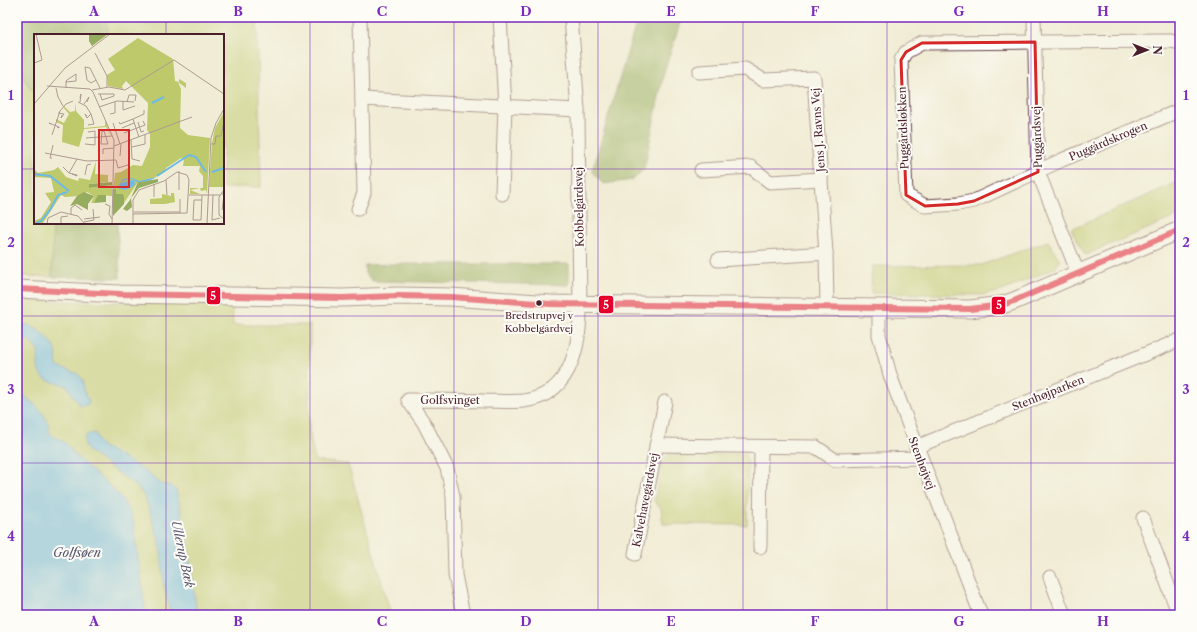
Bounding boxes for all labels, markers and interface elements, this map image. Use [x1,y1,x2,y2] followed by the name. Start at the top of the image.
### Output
[88,3,100,19] text: A
[233,3,243,19] text: B
[377,3,387,19] text: C
[520,3,532,19] text: D
[666,3,676,19] text: E
[811,3,820,19] text: F
[953,3,965,19] text: G
[1097,3,1109,19] text: H
[1127,30,1167,70] north arrow
[34,34,224,224] inset map
[1150,45,1164,55] text: N
[895,86,911,170] street label: Puggårdsløkken
[8,87,14,103] text: 1
[1183,87,1189,103] text: 1
[808,88,828,174] street label: Jens J. Ravns Vej
[1029,106,1045,168] street label: Puggårdsvej
[1067,118,1149,164] street label: Puggårdskrogen
[571,167,587,247] street label: Kobbelgårdsvej
[7,234,15,250] text: 2
[1182,234,1190,250] text: 2
[206,286,221,305] line badge: 5
[210,289,216,303] text: 5
[598,295,614,314] line badge: 5
[991,296,1006,315] line badge: 5
[534,298,544,308] marker: Bredstrupvej v Kobbelgårdvej
[603,298,609,312] text: 5
[996,298,1002,312] text: 5
[505,309,574,335] place label: Bredstrupvej v Kobbelgårdvej
[1010,372,1086,414] street label: Stenhøjparken
[7,381,15,397] text: 3
[1182,381,1190,397] text: 3
[420,393,480,407] street label: Golfsvinget
[906,435,938,491] street label: Stenhøjvej
[629,452,661,548] street label: Kalvehavegårdsvej
[169,519,198,590] water label: Ullerup Bæk
[7,528,15,544] text: 4
[1182,528,1190,544] text: 4
[53,545,101,560] water label: Golfsøen
[88,613,100,629] text: A
[233,613,243,629] text: B
[377,613,387,629] text: C
[520,613,532,629] text: D
[666,613,676,629] text: E
[811,613,820,629] text: F
[953,613,965,629] text: G
[1097,613,1109,629] text: H

